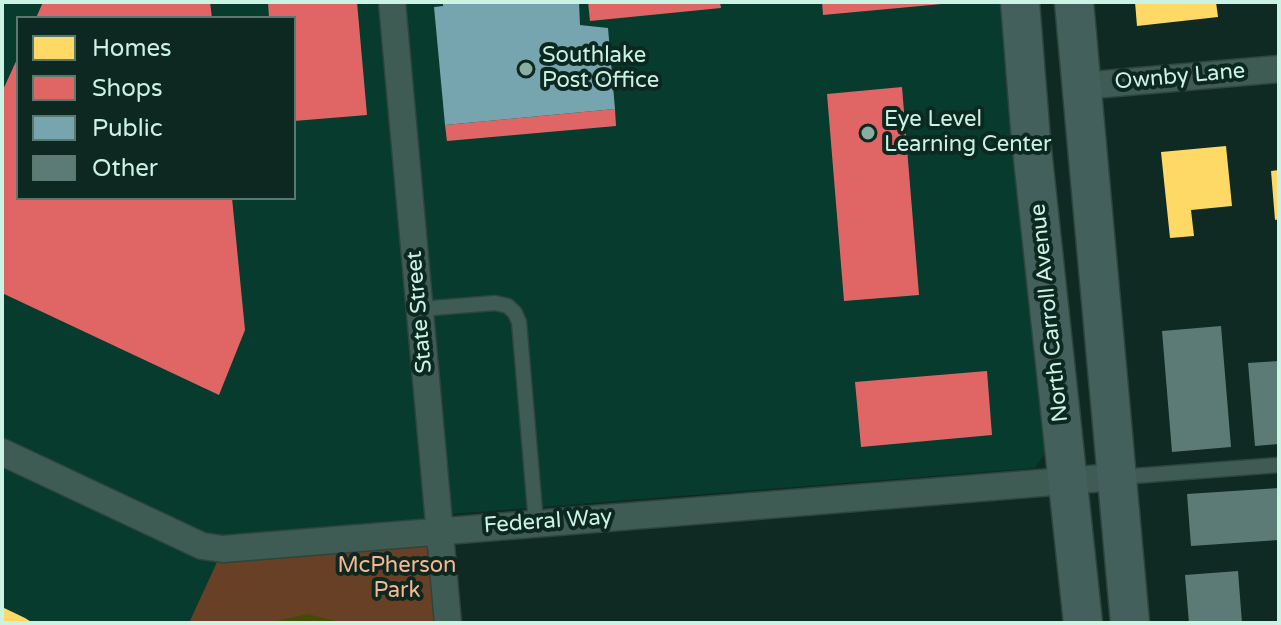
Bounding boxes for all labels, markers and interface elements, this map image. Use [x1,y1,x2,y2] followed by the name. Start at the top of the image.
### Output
[16,16,296,200] legend
[92,34,172,63] text: Homes
[542,43,659,94] place label: Southlake Post Office
[1114,58,1246,96] street label: Ownby Lane
[517,60,535,78] marker: Southlake Post Office
[92,74,162,103] text: Shops
[884,107,1051,158] place label: Eye Level Learning Center
[92,114,162,143] text: Public
[859,124,877,142] marker: Eye Level Learning Center
[92,154,158,183] text: Other
[1025,202,1075,424] street label: North Carroll Avenue
[401,250,439,374] street label: State Street
[483,504,613,540] street label: Federal Way
[338,553,456,604] park label: McPherson Park

